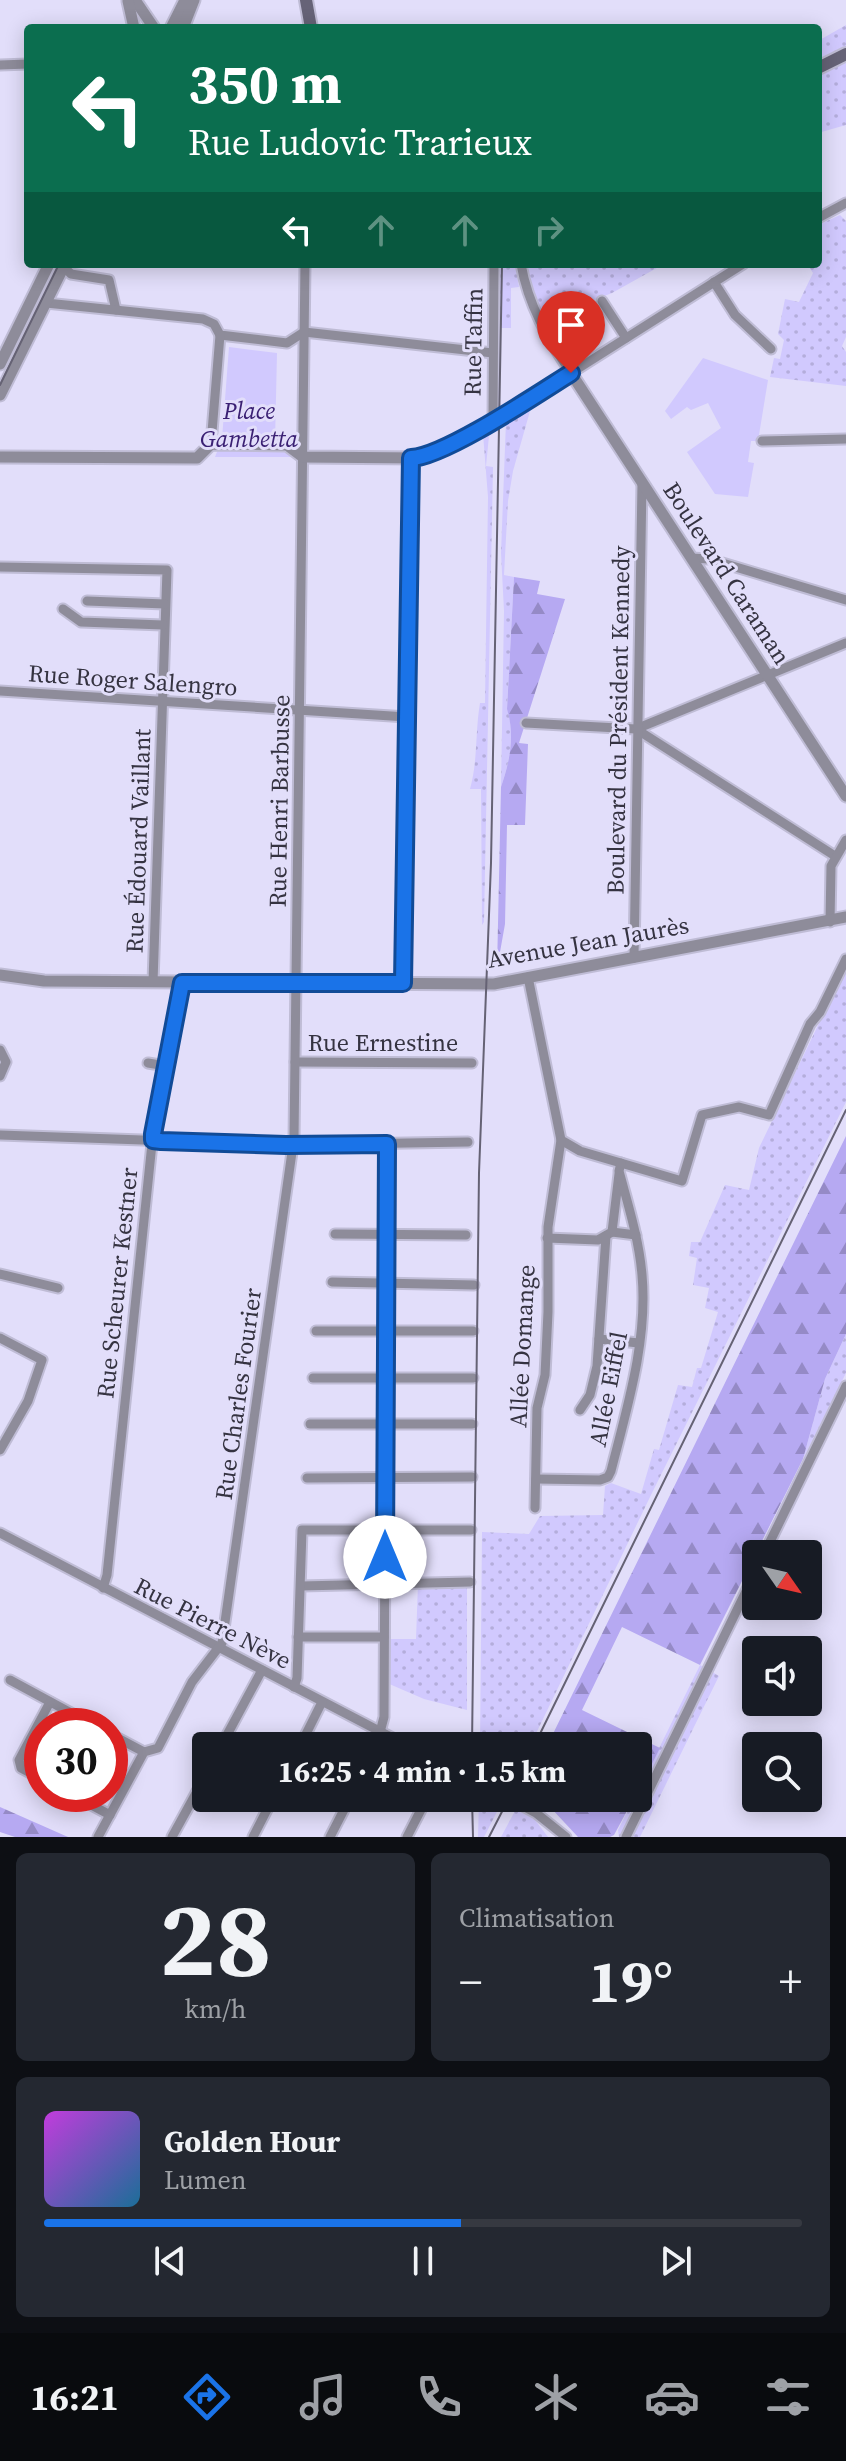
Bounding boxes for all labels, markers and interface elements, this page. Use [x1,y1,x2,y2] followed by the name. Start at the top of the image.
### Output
[188,45,342,122] text: 350 m
[56,56,160,160] icon: left
[188,118,532,167] text: Rue Ludovic Trarieux
[275,208,319,252] icon: left
[359,208,403,252] icon: ahead
[443,208,487,252] icon: ahead
[527,208,571,252] icon: right
[456,287,490,397] street label: Rue Taffin
[537,291,605,373] pin
[549,303,593,347] icon: arrive
[200,394,298,455] park label: Place Gambetta
[656,475,798,671] street label: Boulevard Caraman
[598,544,638,895] street label: Boulevard du Président Kennedy
[27,656,239,704] street label: Rue Roger Salengro
[261,694,297,908] street label: Rue Henri Barbusse
[118,728,158,954] street label: Rue Édouard Vaillant
[485,908,691,976] street label: Avenue Jean Jaurès
[308,1026,458,1059] street label: Rue Ernestine
[88,1166,146,1400] street label: Rue Scheurer Kestner
[501,1264,543,1428] street label: Allée Domange
[207,1286,269,1502] street label: Rue Charles Fourier
[581,1329,635,1449] street label: Allée Eiffel
[343,1515,427,1599] position arrow
[742,1540,822,1620] north arrow
[742,1540,822,1812] map controls
[129,1569,297,1677] street label: Rue Pierre Nève
[742,1636,822,1716] button: sound
[24,1708,128,1812] speed limit sign: 30
[742,1732,822,1812] button: search
[278,1751,566,1792] text: 16:25 · 4 min · 1.5 km
[159,1867,272,2010] text: 28
[459,1900,615,1936] text: Climatisation
[588,1940,673,2022] text: 19°
[459,1951,482,2012] text: −
[779,1951,802,2012] text: +
[185,1991,246,2027] text: km/h
[164,2121,340,2162] text: Golden Hour
[164,2162,246,2198] text: Lumen
[148,2239,192,2283] icon: previous
[401,2239,445,2283] icon: pause
[654,2239,698,2283] icon: next
[179,2369,235,2425] icon: directions
[295,2369,351,2425] icon: music
[411,2369,467,2425] icon: phone
[528,2369,584,2425] icon: climate
[644,2369,700,2425] icon: car
[760,2369,816,2425] icon: filters
[30,2373,119,2422] text: 16:21

